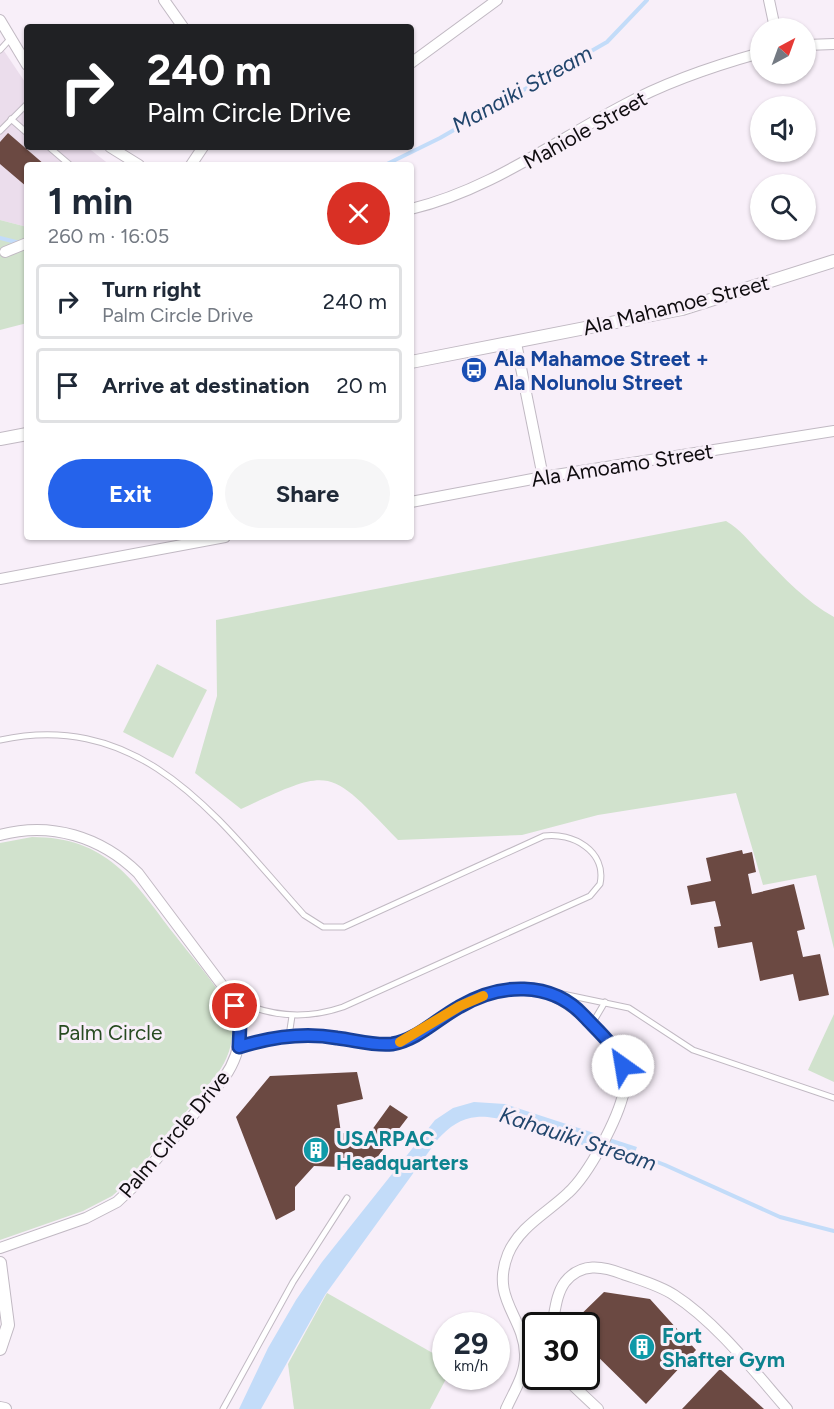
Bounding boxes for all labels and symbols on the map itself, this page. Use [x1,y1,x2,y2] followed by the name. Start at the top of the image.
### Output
[750,18,816,84] north arrow
[447,39,597,139] water label: Manaiki Stream
[519,86,651,174] street label: Mahiole Street
[580,270,772,340] street label: Ala Mahamoe Street
[494,346,709,395] place label: Ala Mahamoe Street + Ala Nolunolu Street
[459,355,489,385] bus stop icon: Ala Mahamoe Street + Ala Nolunolu Street
[529,438,715,492] street label: Ala Amoamo Street
[209,980,260,1031] pin
[58,1020,162,1045] park label: Palm Circle
[591,1034,655,1098] position arrow
[113,1065,235,1203] street label: Palm Circle Drive
[496,1101,660,1177] water label: Kahauiki Stream
[336,1126,468,1175] place label: USARPAC Headquarters
[301,1135,331,1165] building icon: USARPAC Headquarters
[522,1312,600,1390] speed limit sign: 30
[662,1323,785,1372] place label: Fort Shafter Gym
[627,1332,657,1362] building icon: Fort Shafter Gym

